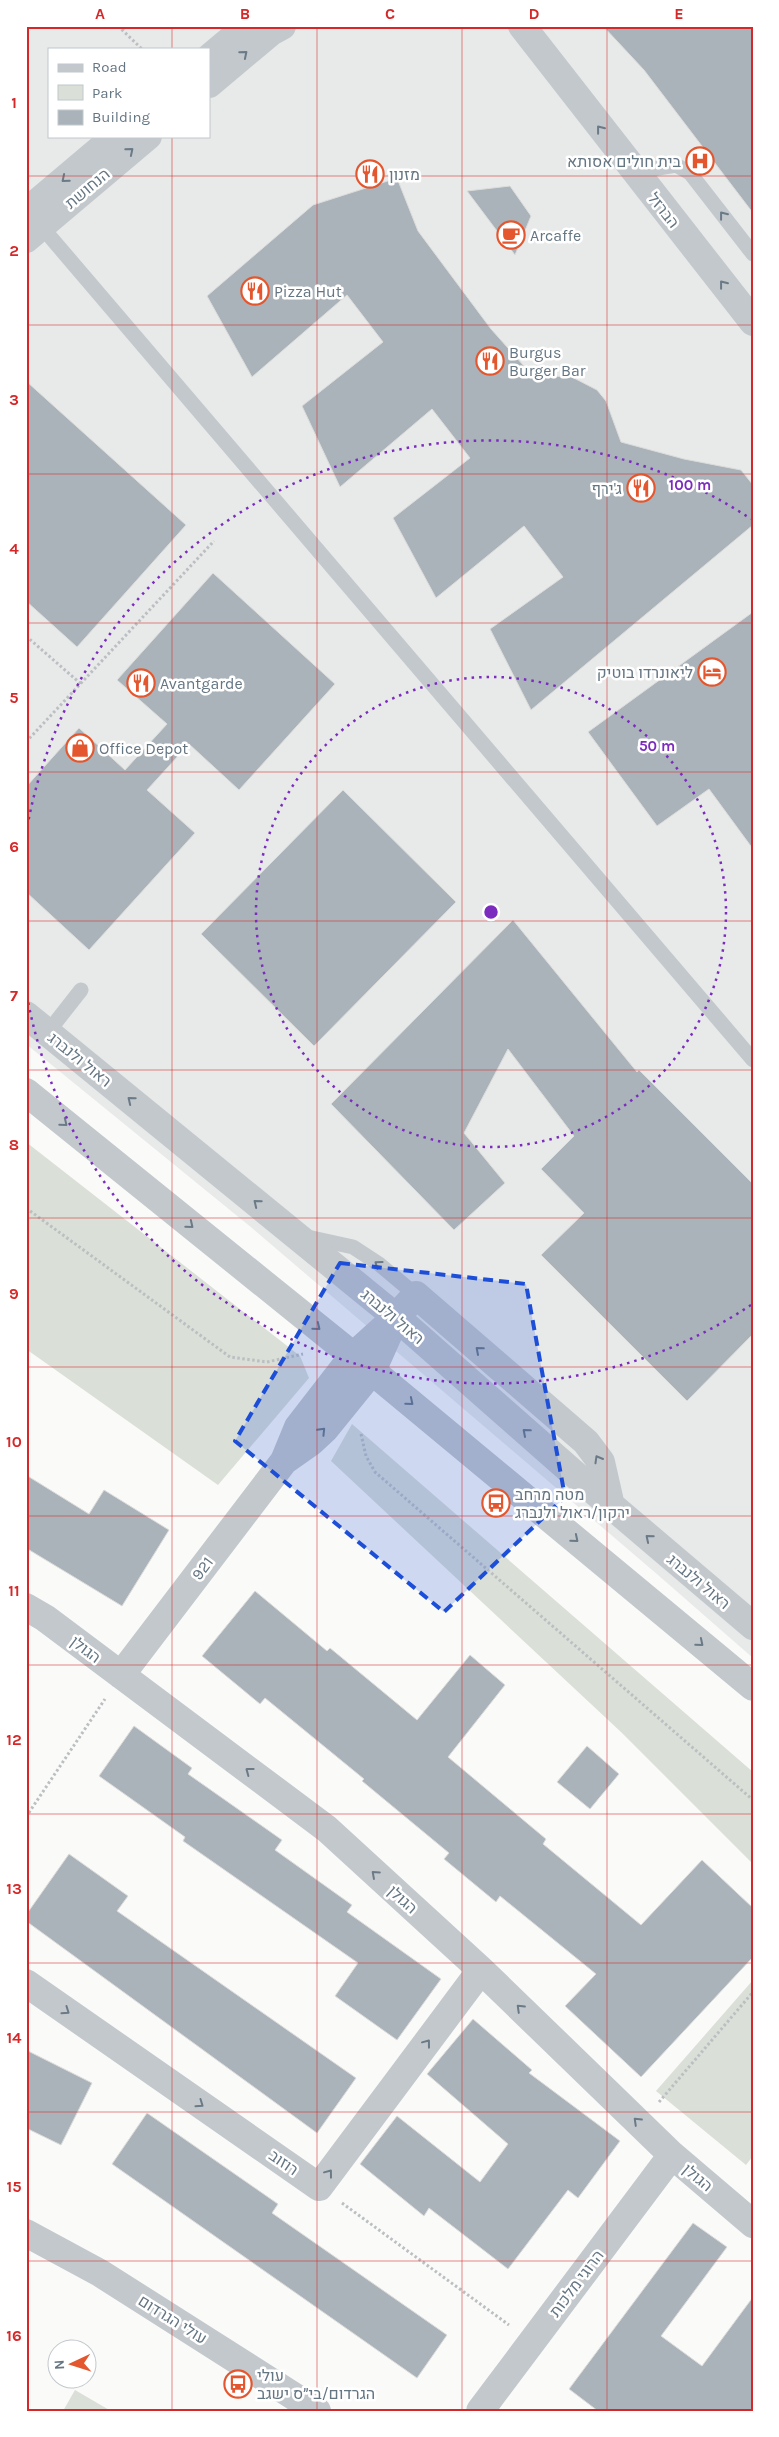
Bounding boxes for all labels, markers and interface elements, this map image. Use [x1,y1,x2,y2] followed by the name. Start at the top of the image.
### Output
[95,4,105,23] text: A
[240,4,250,23] text: B
[385,4,395,23] text: C
[529,4,540,23] text: D
[674,4,684,23] text: E
[48,48,210,138] legend
[239,51,248,60] one-way arrow
[92,58,127,76] text: Road
[92,84,122,102] text: Park
[11,93,17,112] text: 1
[92,108,150,126] text: Building
[597,125,606,134] one-way arrow
[685,146,715,176] hospital icon: בית חולים אסותא
[125,148,134,157] one-way arrow
[567,152,682,171] place label: בית חולים אסותא
[355,159,385,189] restaurant icon: מזנון
[61,164,113,212] street label: הנחושת
[389,165,420,184] place label: מזנון
[62,173,71,182] one-way arrow
[644,189,683,232] street label: הברזל
[720,212,729,221] one-way arrow
[496,220,526,250] cafe icon: Arcaffe
[530,226,581,245] place label: Arcaffe
[9,241,19,260] text: 2
[240,276,270,306] restaurant icon: Pizza Hut
[719,280,728,289] one-way arrow
[274,282,342,301] place label: Pizza Hut
[509,343,586,380] place label: Burgus Burger Bar
[475,346,505,376] restaurant icon: Burgus Burger Bar
[9,390,19,409] text: 3
[626,473,656,503] restaurant icon: ג'ירף
[669,476,711,494] text: 100 m
[591,479,622,498] place label: ג'ירף
[9,539,19,558] text: 4
[697,657,727,687] hotel icon: ליאונרדו בוטיק
[597,663,693,682] place label: ליאונרדו בוטיק
[126,668,156,698] restaurant icon: Avantgarde
[160,674,243,693] place label: Avantgarde
[9,688,19,707] text: 5
[65,733,95,763] shop icon: Office Depot
[639,737,675,755] text: 50 m
[99,739,188,758] place label: Office Depot
[9,837,19,856] text: 6
[482,903,500,921] centre of rings
[10,986,18,1005] text: 7
[44,1028,115,1091] street label: ראול ולנברג
[128,1097,137,1106] one-way arrow
[58,1117,67,1125] one-way arrow
[9,1135,19,1154] text: 8
[254,1201,263,1209] one-way arrow
[185,1219,194,1228] one-way arrow
[375,1261,384,1270] one-way arrow
[9,1284,19,1303] text: 9
[357,1285,428,1348] street label: ראול ולנברג
[311,1322,320,1330] one-way arrow
[476,1346,485,1355] one-way arrow
[404,1397,413,1406] one-way arrow
[316,1428,325,1437] one-way arrow
[523,1428,532,1437] one-way arrow
[6,1432,22,1451] text: 10
[594,1456,604,1465] one-way arrow
[515,1485,630,1522] place label: מטה מרחב ירקון/ראול ולנברג
[481,1488,511,1518] bus stop icon: מטה מרחב ירקון/ראול ולנברג
[569,1534,578,1542] one-way arrow
[646,1535,655,1544] one-way arrow
[663,1550,734,1613] street label: ראול ולנברג
[188,1553,217,1584] street label: 921
[8,1581,20,1600] text: 11
[67,1632,105,1667] street label: הגולן
[695,1638,704,1647] one-way arrow
[6,1730,22,1749] text: 12
[245,1768,255,1777] one-way arrow
[372,1870,381,1879] one-way arrow
[6,1879,22,1898] text: 13
[384,1881,421,1918] street label: הגולן
[60,2005,70,2014] one-way arrow
[517,2005,526,2014] one-way arrow
[6,2028,22,2047] text: 14
[421,2039,430,2049] one-way arrow
[194,2098,204,2107] one-way arrow
[633,2118,642,2127] one-way arrow
[265,2146,302,2179] street label: רוזוב
[679,2159,716,2195] street label: הגולן
[324,2170,332,2179] one-way arrow
[6,2177,22,2196] text: 15
[545,2246,608,2320] street label: הרוגי מלכות
[135,2291,211,2348] street label: עולי הגרדום
[6,2326,22,2345] text: 16
[48,2340,98,2390] north arrow
[51,2359,68,2370] text: N
[257,2366,375,2403] place label: עולי הגרדום/בי״ס ישגב
[223,2369,253,2399] bus stop icon: עולי הגרדום/בי״ס ישגב

